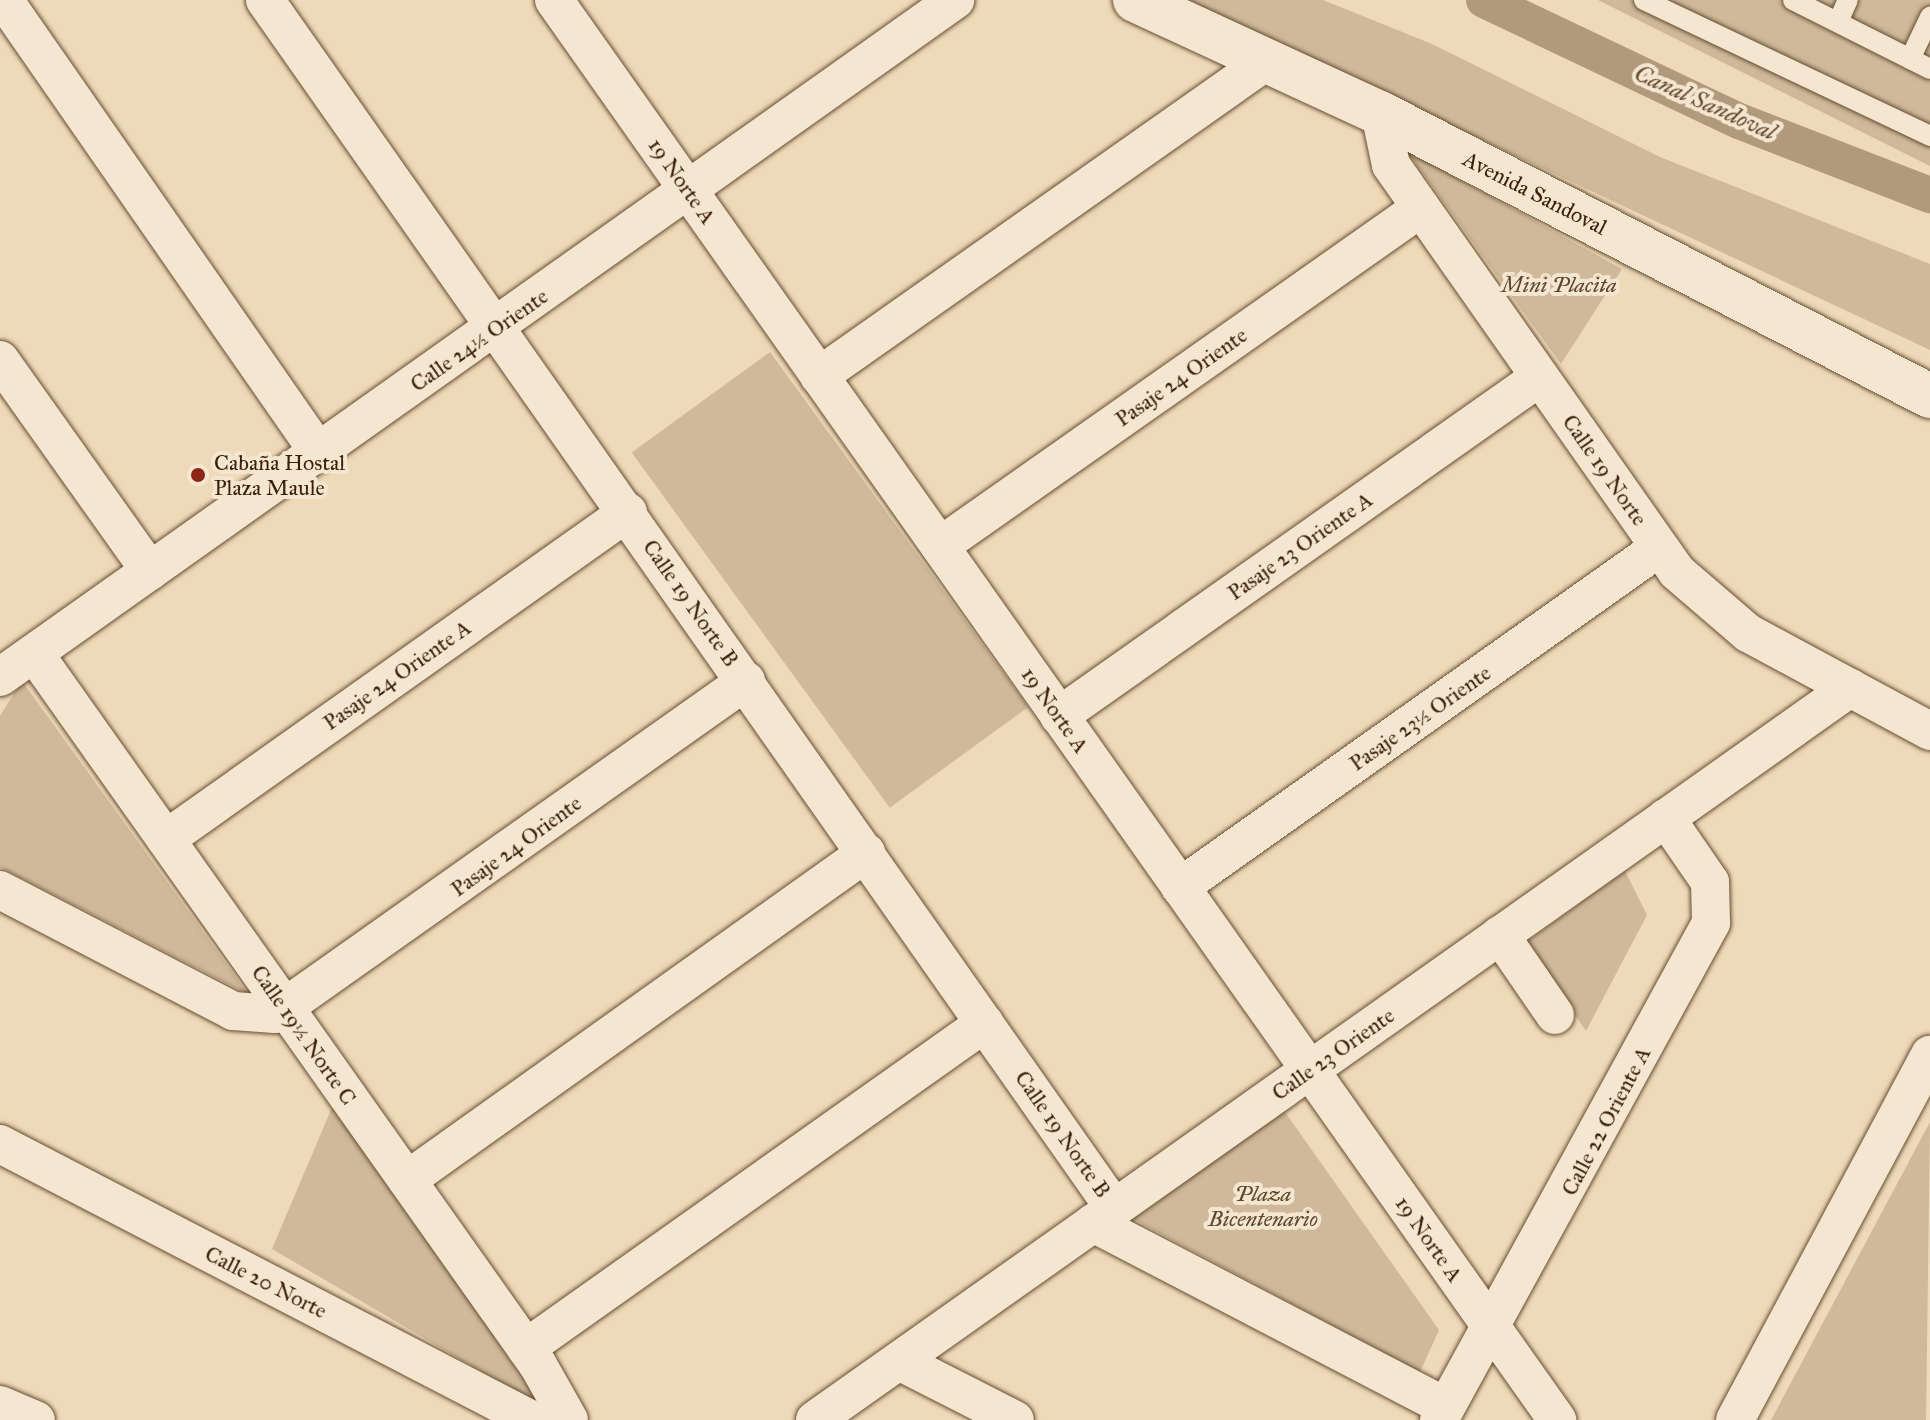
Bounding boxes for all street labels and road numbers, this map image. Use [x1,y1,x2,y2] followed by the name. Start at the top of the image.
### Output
[643,133,721,229] street label: 19 Norte A
[1459,145,1611,241] street label: Avenida Sandoval
[405,283,553,397] street label: Calle 24½ Oriente
[1110,322,1252,432] street label: Pasaje 24 Oriente
[1557,409,1653,531] street label: Calle 19 Norte
[1222,486,1378,606] street label: Pasaje 23 Oriente A
[637,534,745,672] street label: Calle 19 Norte B
[318,614,476,736] street label: Pasaje 24 Oriente A
[1344,659,1496,777] street label: Pasaje 23½ Oriente
[1016,662,1094,758] street label: 19 Norte A
[446,790,586,902] street label: Pasaje 24 Oriente
[246,960,362,1110] street label: Calle 19½ Norte C
[1267,1002,1399,1106] street label: Calle 23 Oriente
[1556,1042,1656,1200] street label: Calle 22 Oriente A
[1009,1065,1117,1203] street label: Calle 19 Norte B
[1390,1191,1468,1287] street label: 19 Norte A
[201,1240,331,1324] street label: Calle 20 Norte

